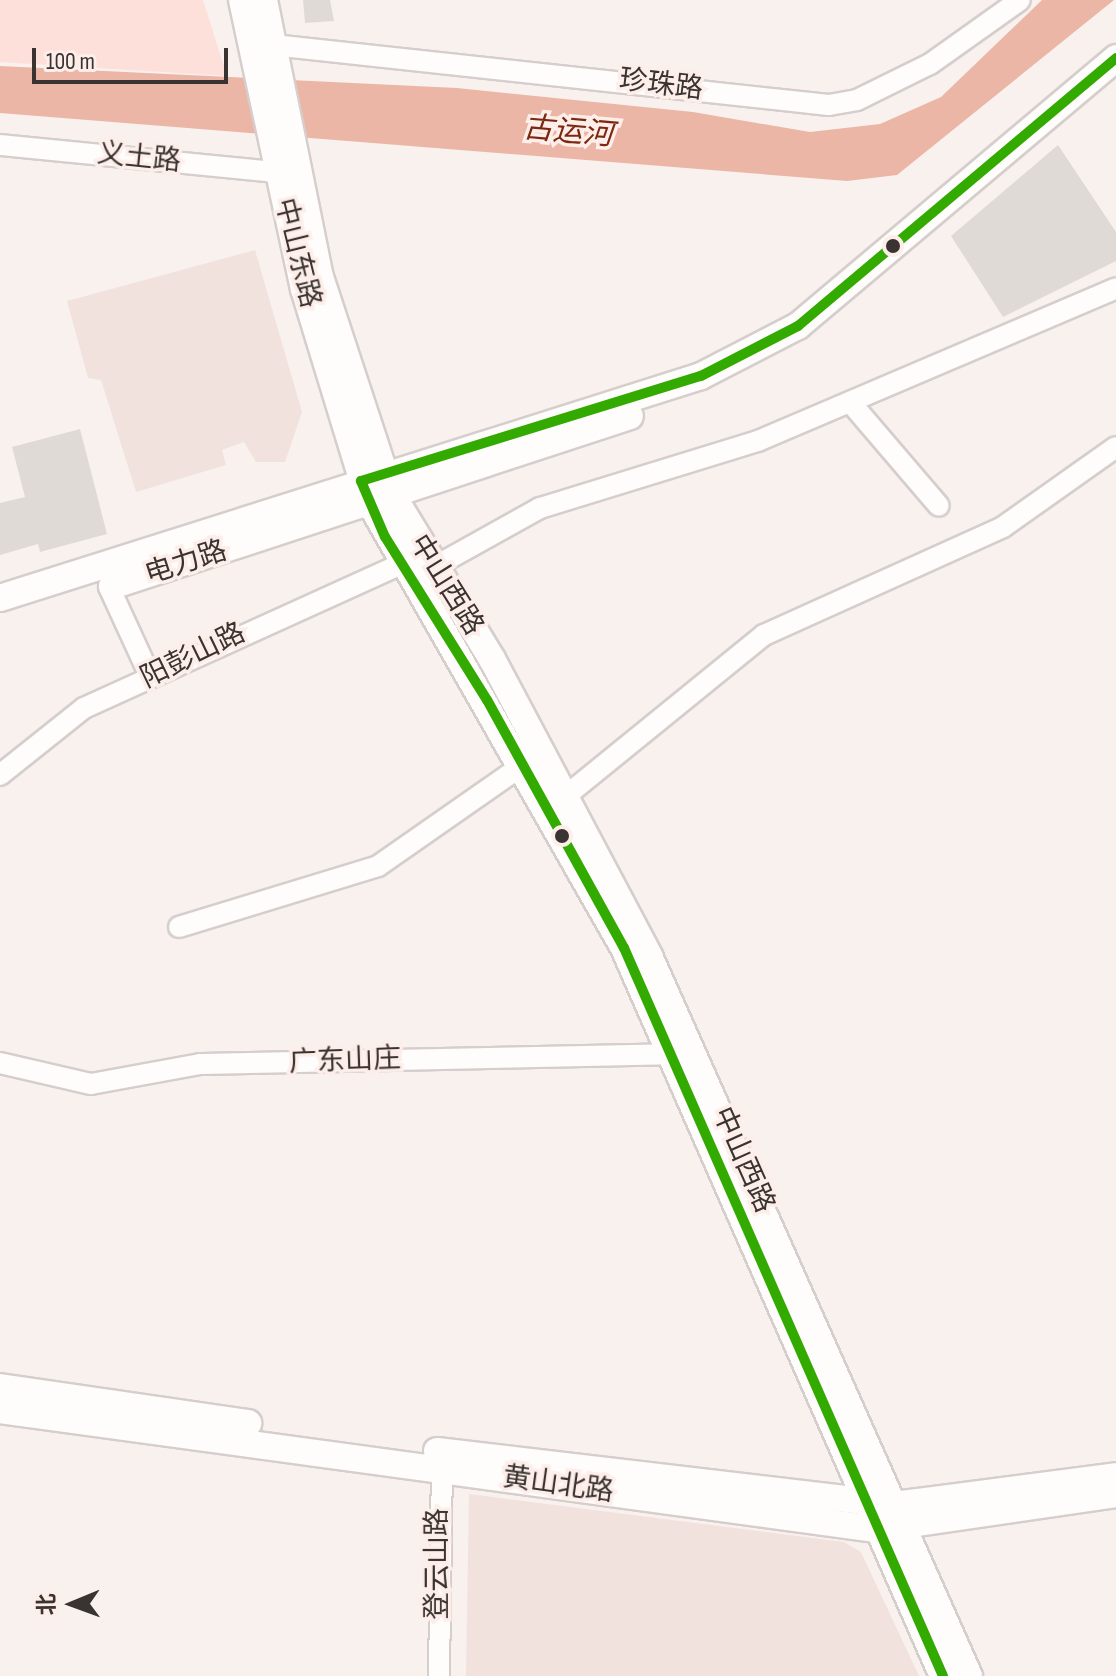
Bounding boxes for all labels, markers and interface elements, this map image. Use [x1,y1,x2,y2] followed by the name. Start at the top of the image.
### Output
[36,32,232,82] scale bar
[46,47,95,76] text: 100 m
[617,63,705,107] street label: 珍珠路
[522,110,614,154] water label: 古运河
[95,137,183,179] street label: 义土路
[267,195,327,311] street label: 中山东路
[885,238,901,254] unlabelled marker
[402,529,490,641] street label: 中山西路
[141,534,231,592] street label: 电力路
[135,616,251,696] street label: 阳彭山路
[554,828,570,844] unlabelled marker
[288,1042,402,1080] street label: 广东山庄
[705,1102,781,1218] street label: 中山西路
[500,1461,616,1509] street label: 黄山北路
[421,1508,455,1620] street label: 登云山路
[32,1564,112,1644] north arrow
[34,1593,61,1616] text: 北

